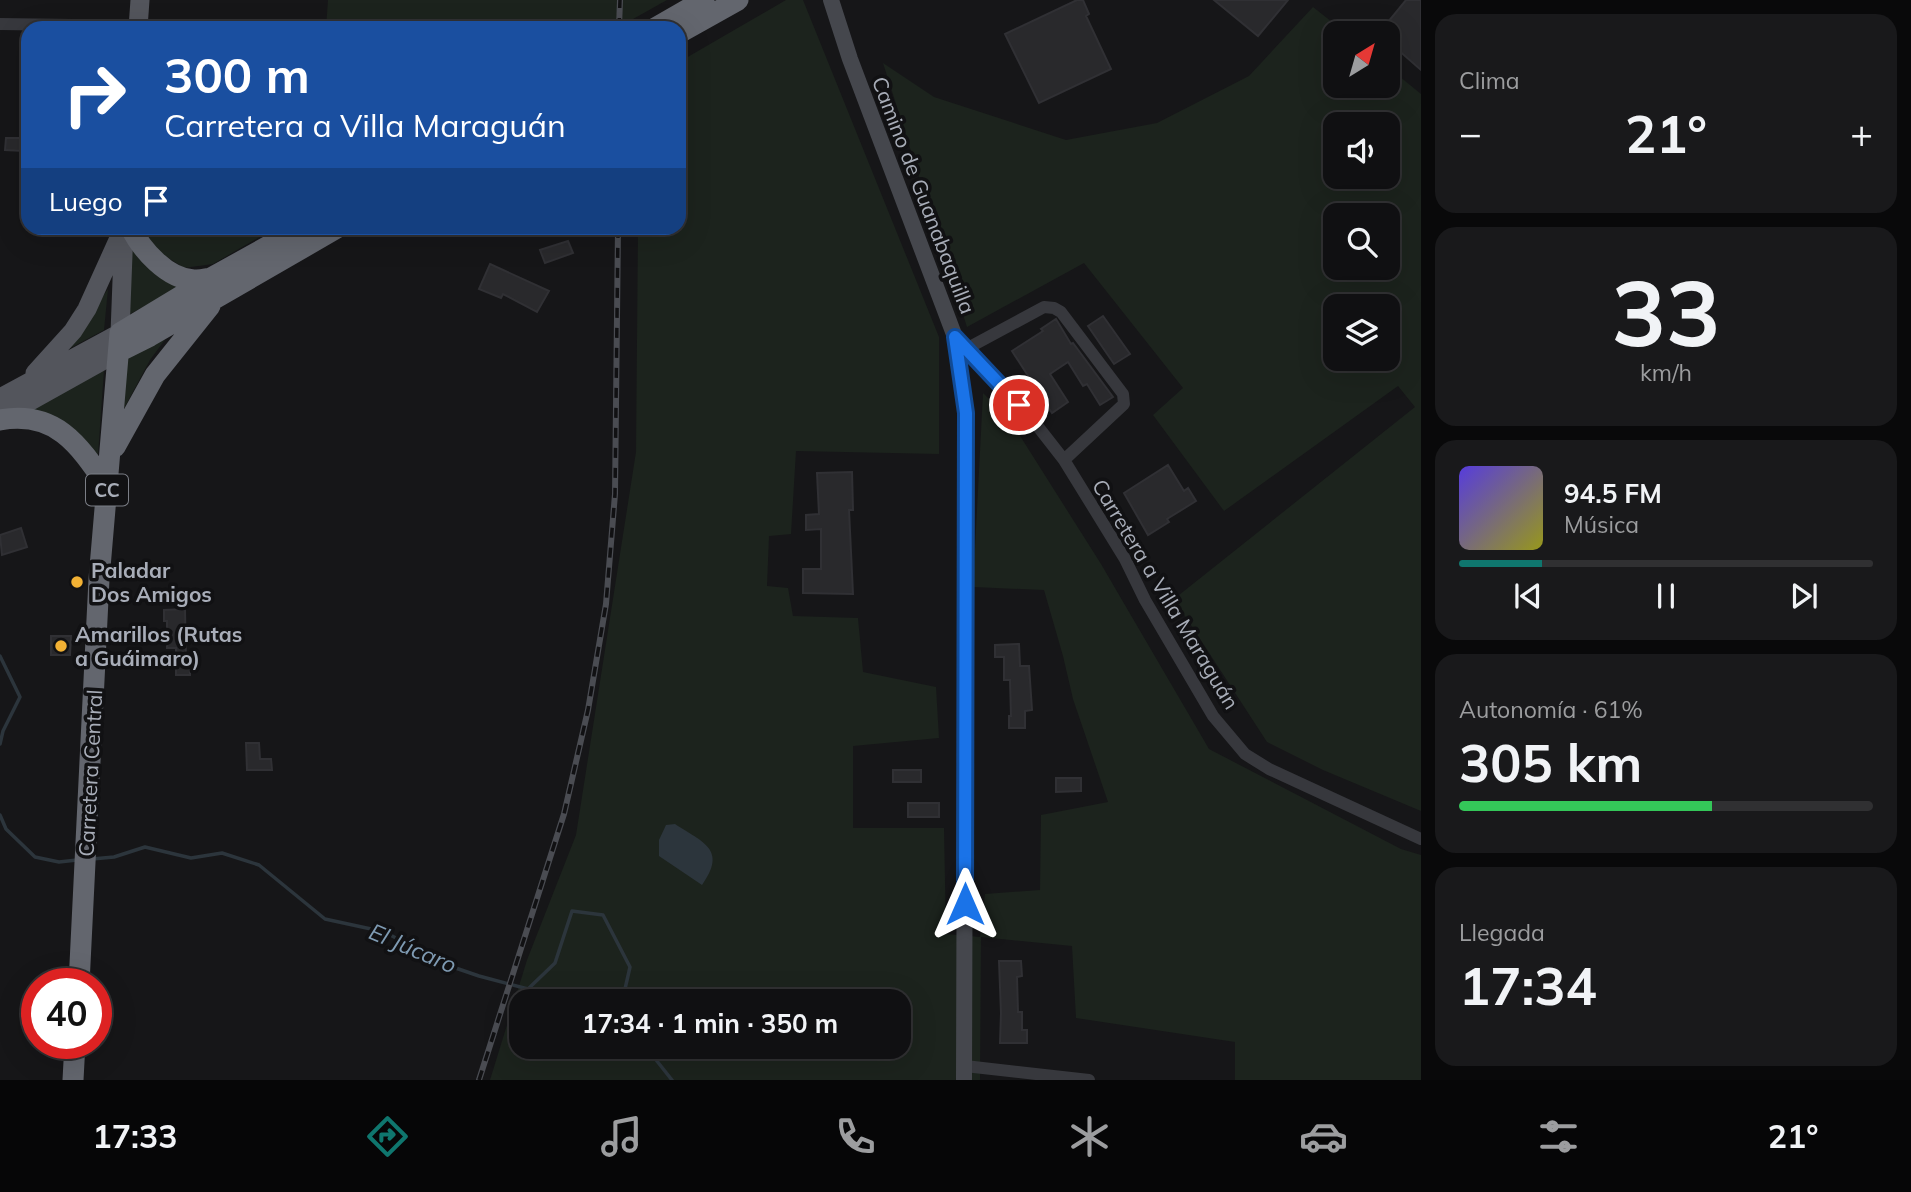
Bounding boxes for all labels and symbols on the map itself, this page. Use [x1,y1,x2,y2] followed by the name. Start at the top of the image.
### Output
[1323,21,1400,98] north arrow
[867,73,981,317] street label: Camino de Guanabaquilla
[989,375,1049,435] pin
[1087,474,1245,714] street label: Carretera a Villa Maraguán
[86,475,128,505] road number: CC
[91,557,212,607] place label: Paladar Dos Amigos
[69,574,85,590] marker: Paladar Dos Amigos
[75,621,242,671] place label: Amarillos (Rutas a Guáimaro)
[53,638,69,654] marker: Amarillos (Rutas a Guáimaro)
[73,689,107,857] street label: Carretera Central
[928,867,1002,941] position arrow
[365,917,461,979] water label: El Júcaro
[21,968,112,1059] speed limit sign: 40

